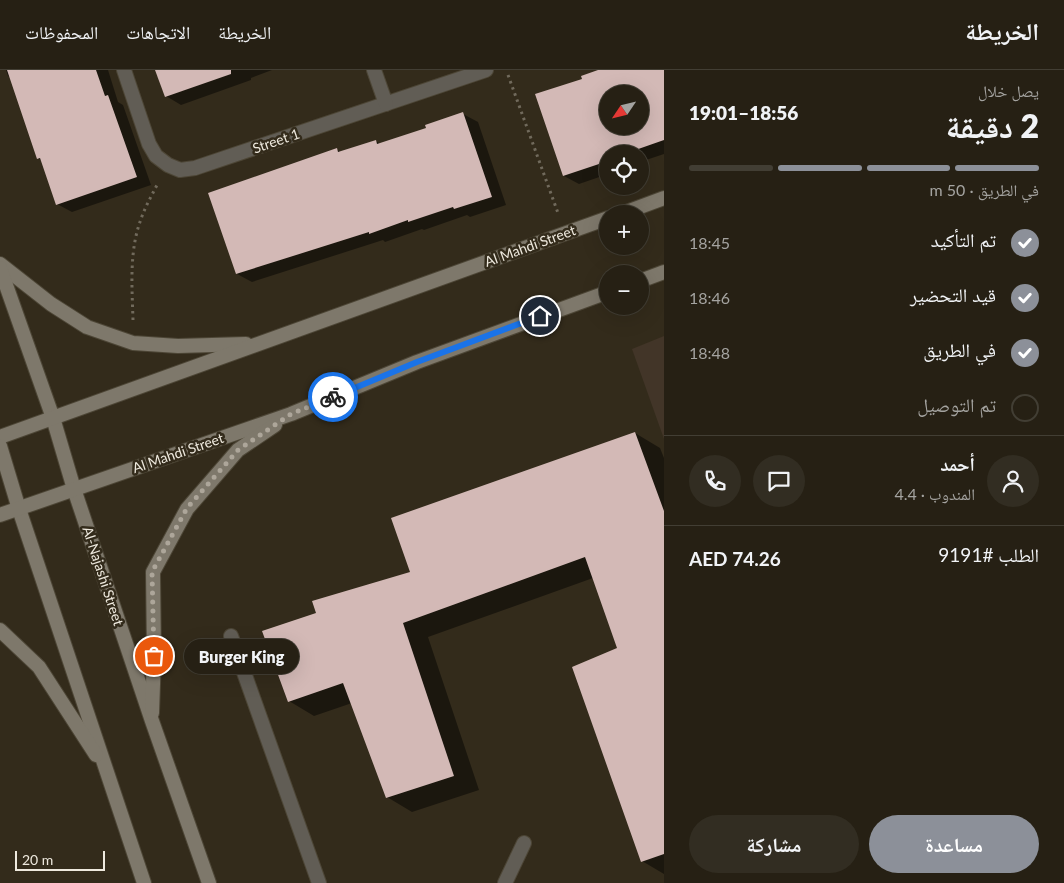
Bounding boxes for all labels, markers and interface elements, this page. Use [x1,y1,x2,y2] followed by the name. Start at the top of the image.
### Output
[965,16,1039,45] text: الخريطة
[25,21,98,43] text: المحفوظات
[126,21,190,43] text: الاتجاهات
[218,21,271,43] text: الخريطة
[978,81,1039,100] text: يصل خلال
[599,85,649,135] north arrow
[599,85,649,315] map controls
[689,101,798,124] text: 18:56–19:01
[946,106,1039,145] text: 2 دقيقة
[250,125,302,156] street label: Street 1
[599,145,649,195] button: locate
[930,180,1039,199] text: في الطريق · 50 m
[599,205,649,255] button: +
[482,221,578,270] street label: Al Mahdi Street
[931,228,996,251] text: تم التأكيد
[1011,229,1039,257] icon: check
[689,233,730,252] text: 18:45
[599,265,649,315] button: −
[910,283,996,306] text: قيد التحضير
[1011,284,1039,312] icon: check
[689,288,730,307] text: 18:46
[519,295,561,337] pin
[526,302,554,330] icon: home
[923,338,996,361] text: في الطريق
[1011,339,1039,367] icon: check
[689,343,730,362] text: 18:48
[308,372,358,422] courier
[319,383,347,411] icon: bike
[917,393,996,416] text: تم التوصيل
[130,429,226,476] street label: Al Mahdi Street
[940,452,975,475] text: أحمد
[689,455,741,507] button: phone
[753,455,805,507] button: chat
[987,455,1039,507] button: person
[894,484,975,503] text: المندوب · 4.4
[79,524,128,628] street label: Al-Najashi Street
[938,543,1039,566] text: الطلب #9191
[689,547,781,570] text: AED 74.26
[133,635,175,677] pin
[184,638,299,674] callout: Burger King
[140,642,168,670] icon: bag
[199,647,284,666] text: Burger King
[689,815,859,873] button: مشاركة
[869,815,1039,873] button: مساعدة
[15,848,105,871] scale bar
[22,851,53,868] text: 20 m

